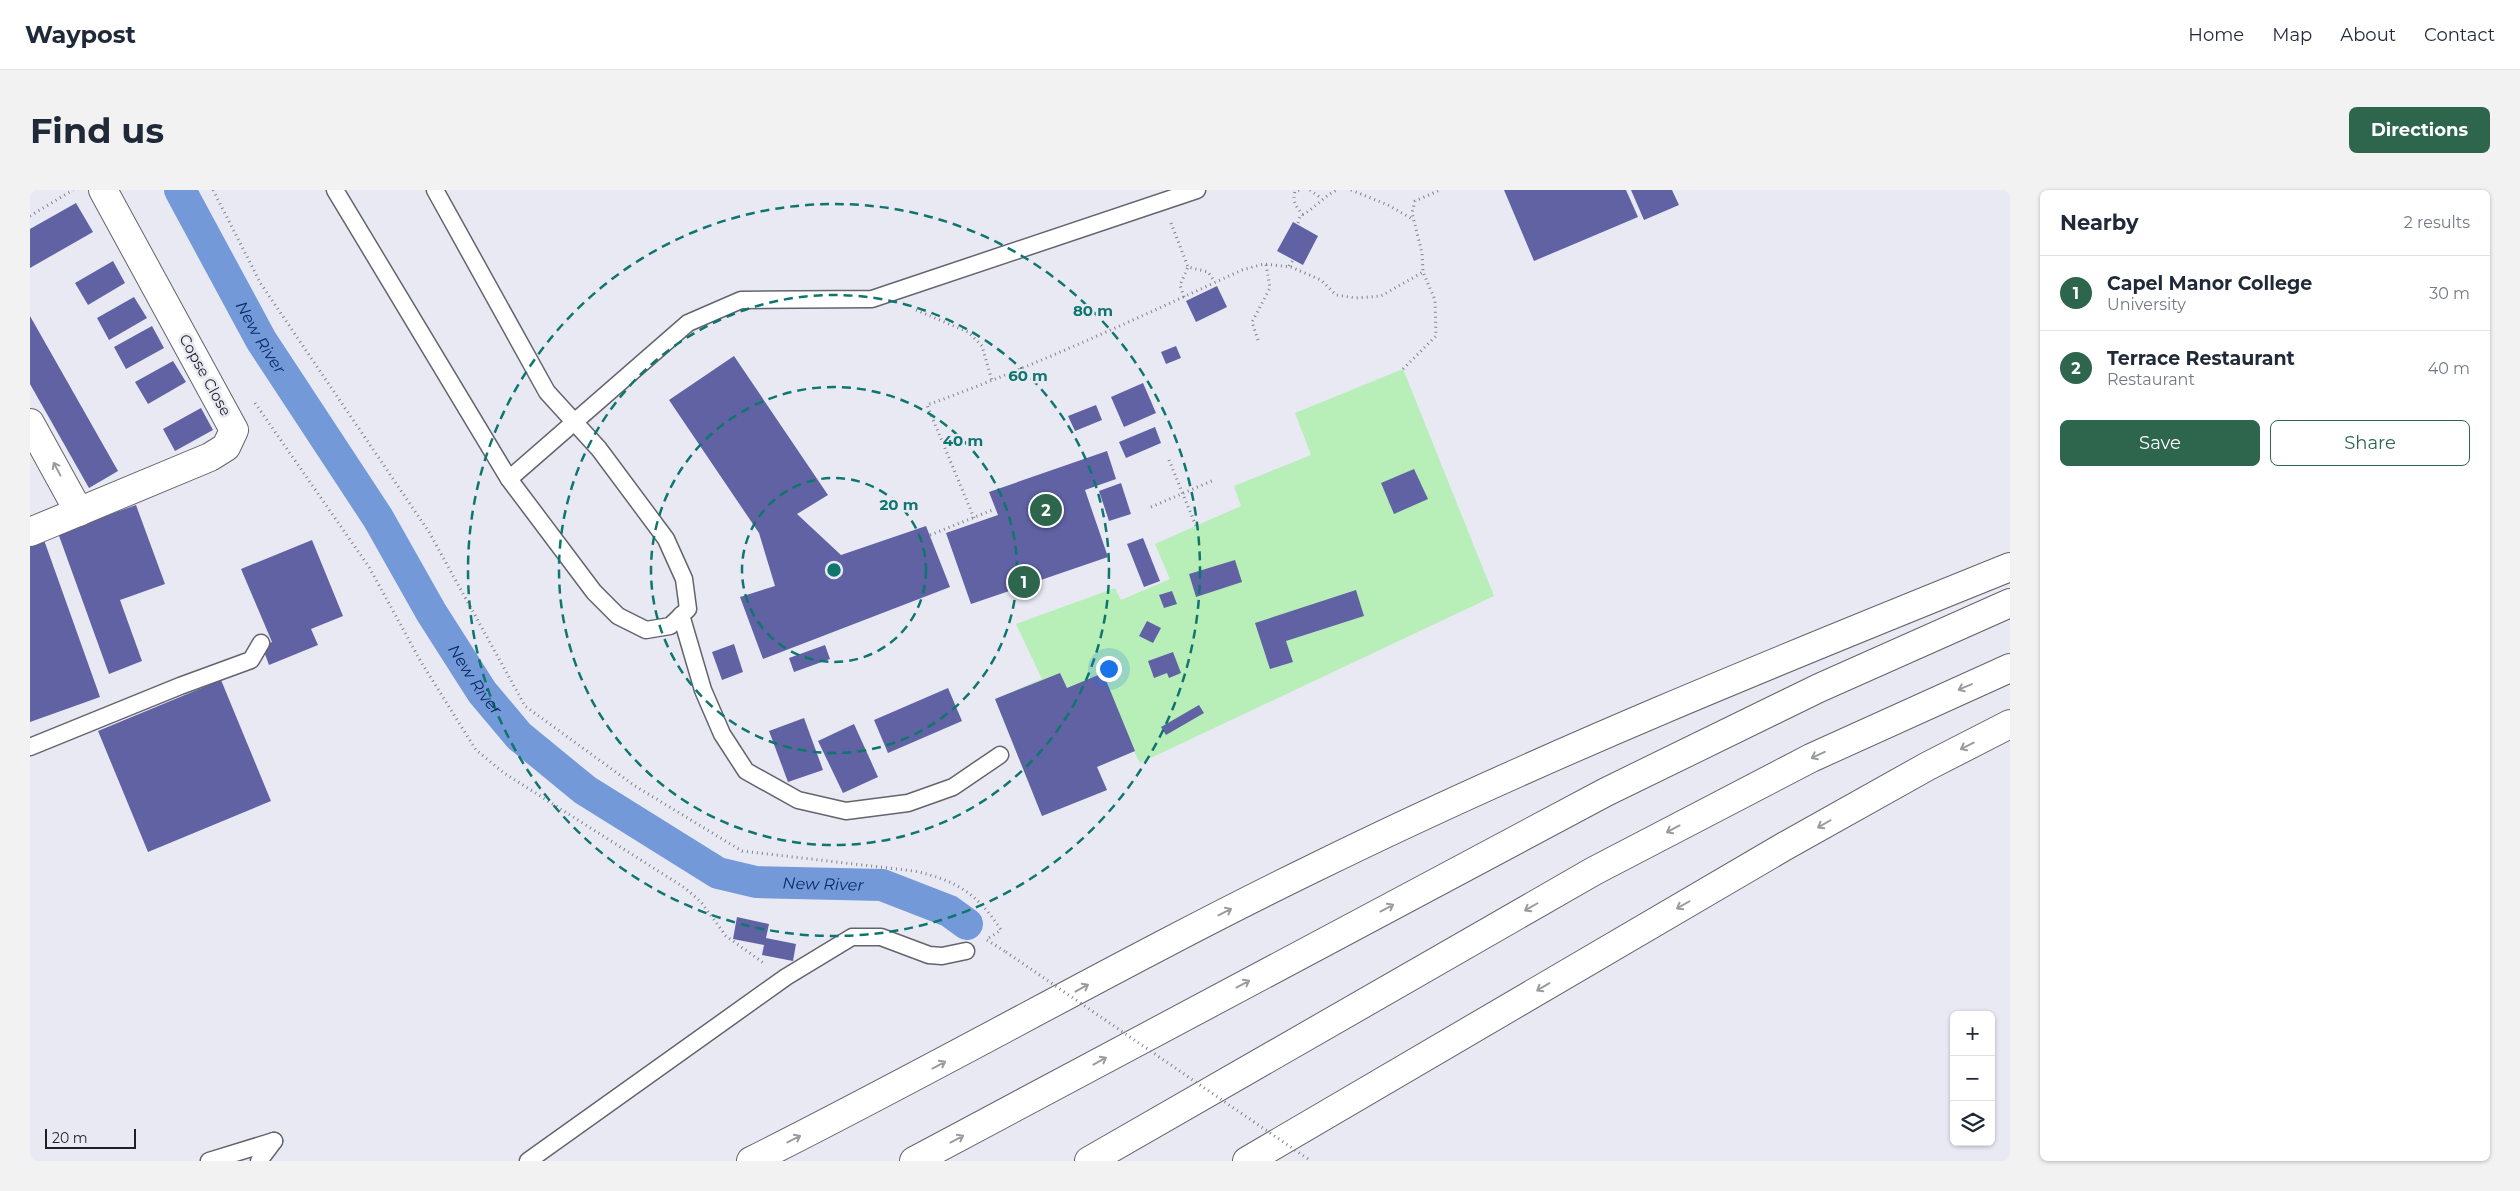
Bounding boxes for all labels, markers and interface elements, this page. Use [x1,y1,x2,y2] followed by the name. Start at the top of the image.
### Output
[25,20,136,49] text: Waypost
[2188,24,2244,46] text: Home
[2272,24,2312,46] text: Map
[2340,24,2396,46] text: About
[2424,24,2495,46] text: Contact
[2349,107,2490,153] button: Directions
[30,109,164,152] text: Find us
[2060,210,2139,235] text: Nearby
[2404,213,2470,232] text: 2 results
[2107,272,2312,295] text: Capel Manor College
[2073,284,2079,303] text: 1
[2429,284,2470,303] text: 30 m
[2107,295,2186,314] text: University
[232,298,290,378] water label: New River
[1073,301,1113,320] text: 80 m
[175,331,236,419] street label: Copse Close
[2107,347,2295,370] text: Terrace Restaurant
[2071,359,2081,378] text: 2
[2428,359,2470,378] text: 40 m
[1008,366,1048,385] text: 60 m
[2107,370,2195,389] text: Restaurant
[2060,420,2260,466] button: Save
[2270,420,2470,466] button: Share
[943,431,983,450] text: 40 m
[51,462,61,477] one-way arrow
[1030,491,1062,529] pin: 2
[879,495,919,514] text: 20 m
[825,561,843,579] centre of rings
[1008,563,1040,601] pin: 1
[444,641,506,719] water label: New River
[1096,656,1122,682] your location
[1958,683,1973,693] one-way arrow
[1959,741,1974,751] one-way arrow
[1810,750,1825,760] one-way arrow
[1817,819,1831,829] one-way arrow
[1666,825,1681,834] one-way arrow
[782,874,865,895] water label: New River
[1676,900,1690,910] one-way arrow
[1379,902,1393,912] one-way arrow
[1524,903,1538,913] one-way arrow
[1218,907,1233,917] one-way arrow
[1235,979,1250,988] one-way arrow
[1074,982,1088,992] one-way arrow
[1535,982,1550,992] one-way arrow
[1950,1011,1995,1146] map controls
[1950,1011,1995,1056] button: +
[1093,1056,1108,1066] one-way arrow
[1950,1056,1995,1101] button: −
[931,1060,946,1070] one-way arrow
[1950,1101,1995,1146] button: layers
[45,1126,136,1149] scale bar
[52,1129,88,1147] text: 20 m
[950,1133,964,1143] one-way arrow
[786,1134,801,1143] one-way arrow

